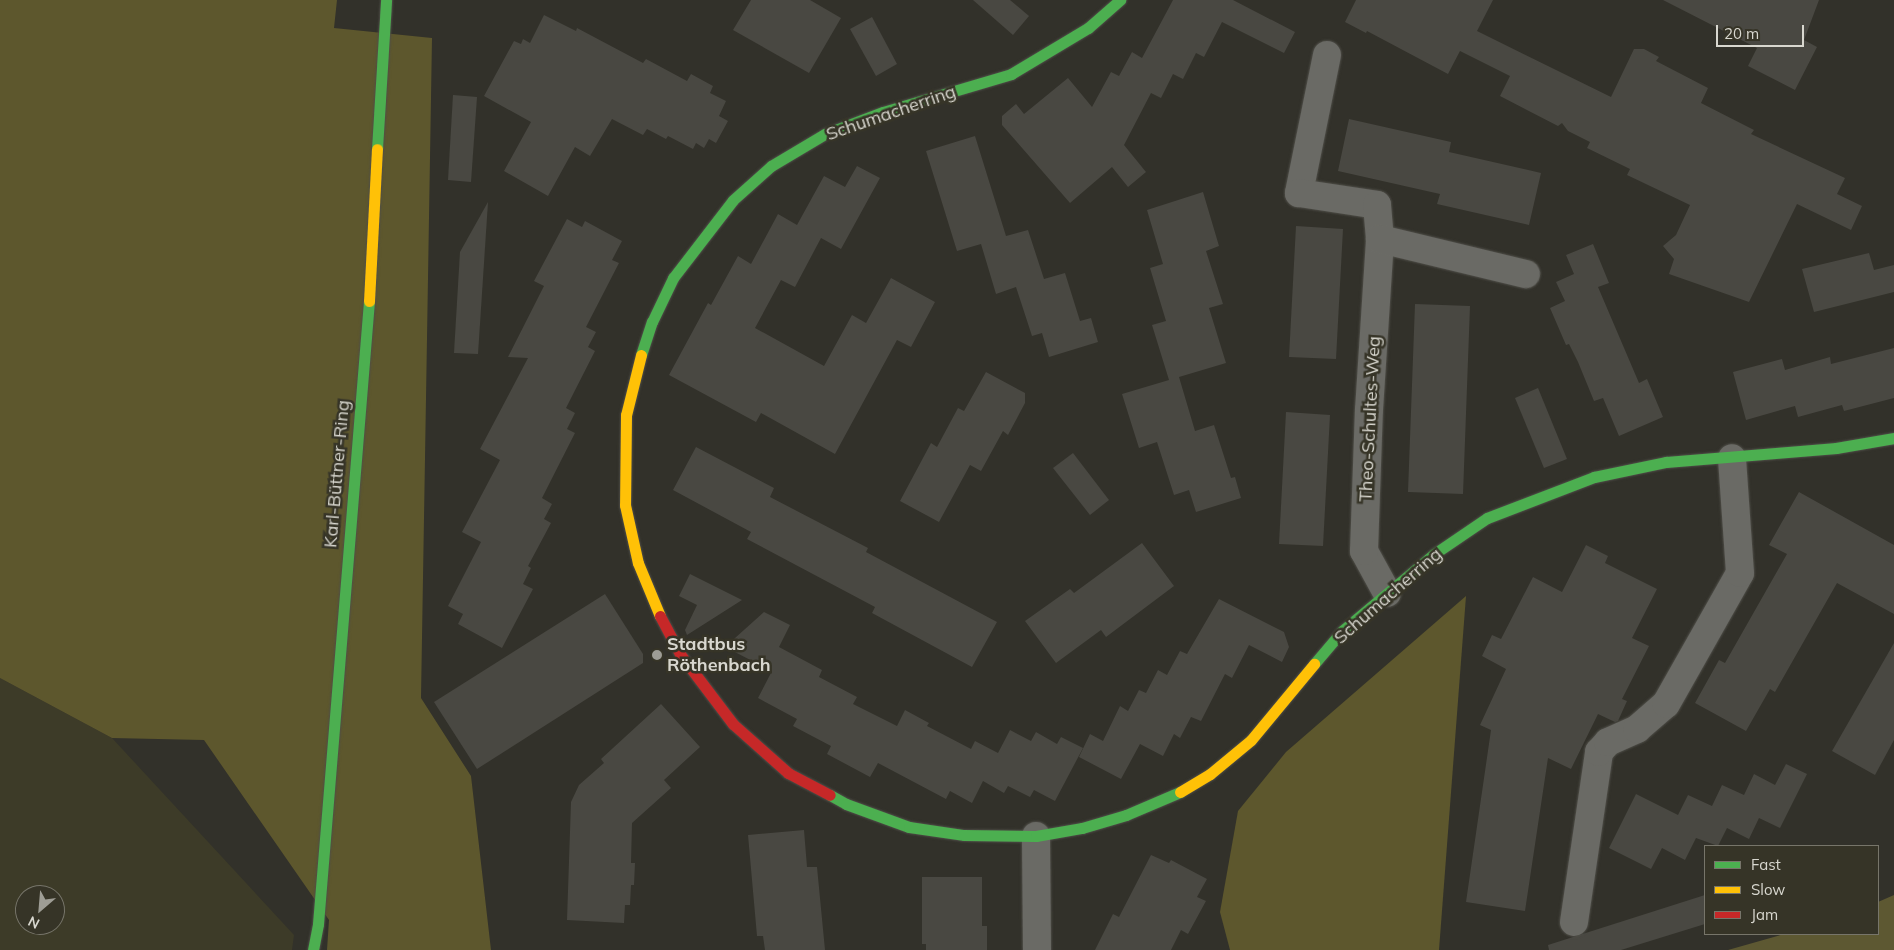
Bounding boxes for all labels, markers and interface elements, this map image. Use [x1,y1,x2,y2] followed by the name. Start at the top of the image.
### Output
[1719,15,1806,47] scale bar
[1724,24,1759,43] text: 20 m
[823,81,959,145] street label: Schumacherring
[1355,336,1385,502] street label: Theo-Schultes-Weg
[320,399,354,549] street label: Karl-Büttner-Ring
[1330,543,1446,649] street label: Schumacherring
[667,634,771,676] place label: Stadtbus Röthenbach
[651,649,663,661] marker: Stadtbus Röthenbach
[1704,845,1879,935] legend
[1751,855,1781,874] text: Fast
[1751,880,1785,899] text: Slow
[15,885,65,935] north arrow
[1751,905,1778,924] text: Jam
[25,912,42,933] text: N

